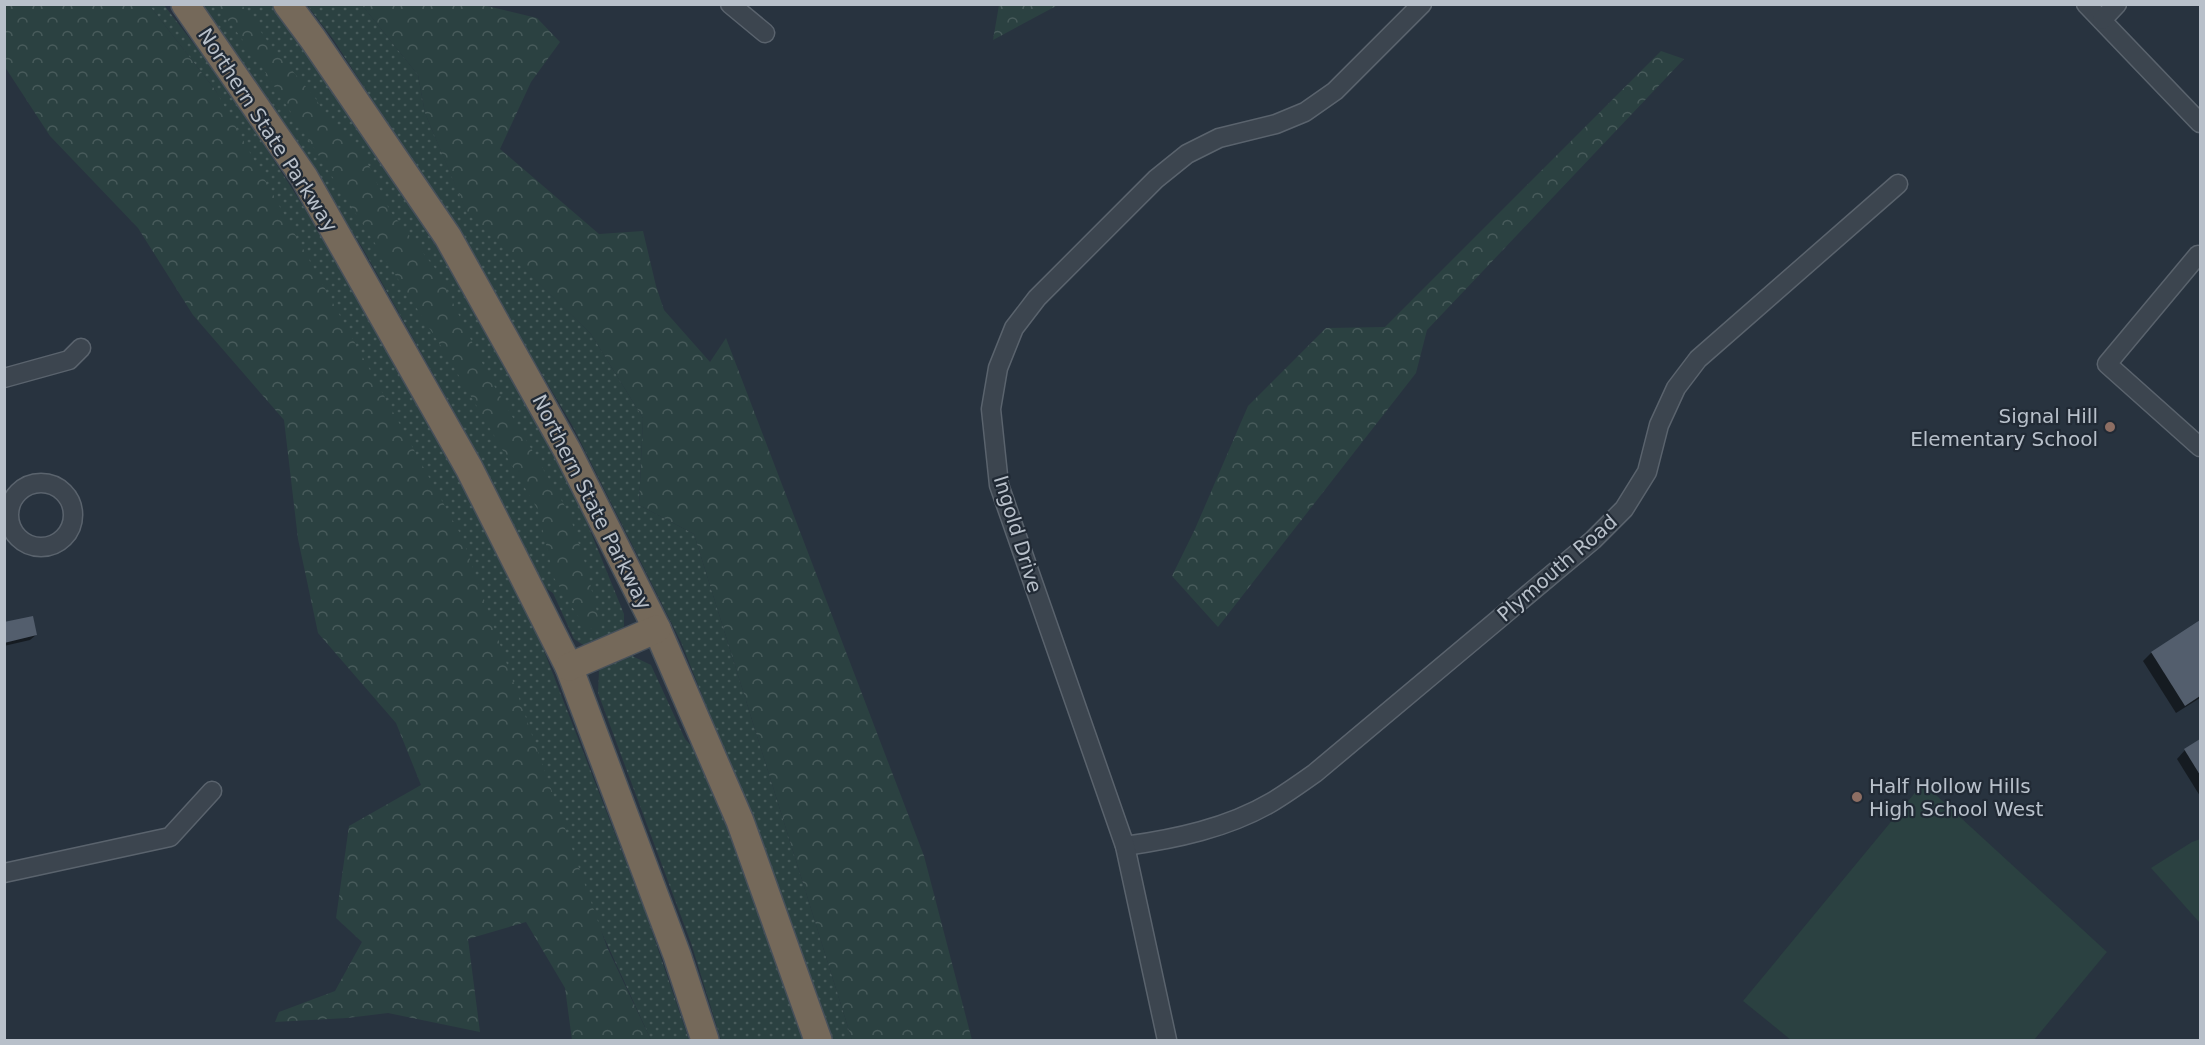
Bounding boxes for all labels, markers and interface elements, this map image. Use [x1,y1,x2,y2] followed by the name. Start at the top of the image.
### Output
[193,24,343,237] street label: Northern State Parkway
[527,390,657,614] street label: Northern State Parkway
[1910,404,2098,451] place label: Signal Hill Elementary School
[2103,420,2117,434] marker: Signal Hill Elementary School
[989,472,1047,596] street label: Ingold Drive
[1492,509,1622,627] street label: Plymouth Road
[1869,774,2043,821] place label: Half Hollow Hills High School West
[1850,790,1864,804] marker: Half Hollow Hills High School West

